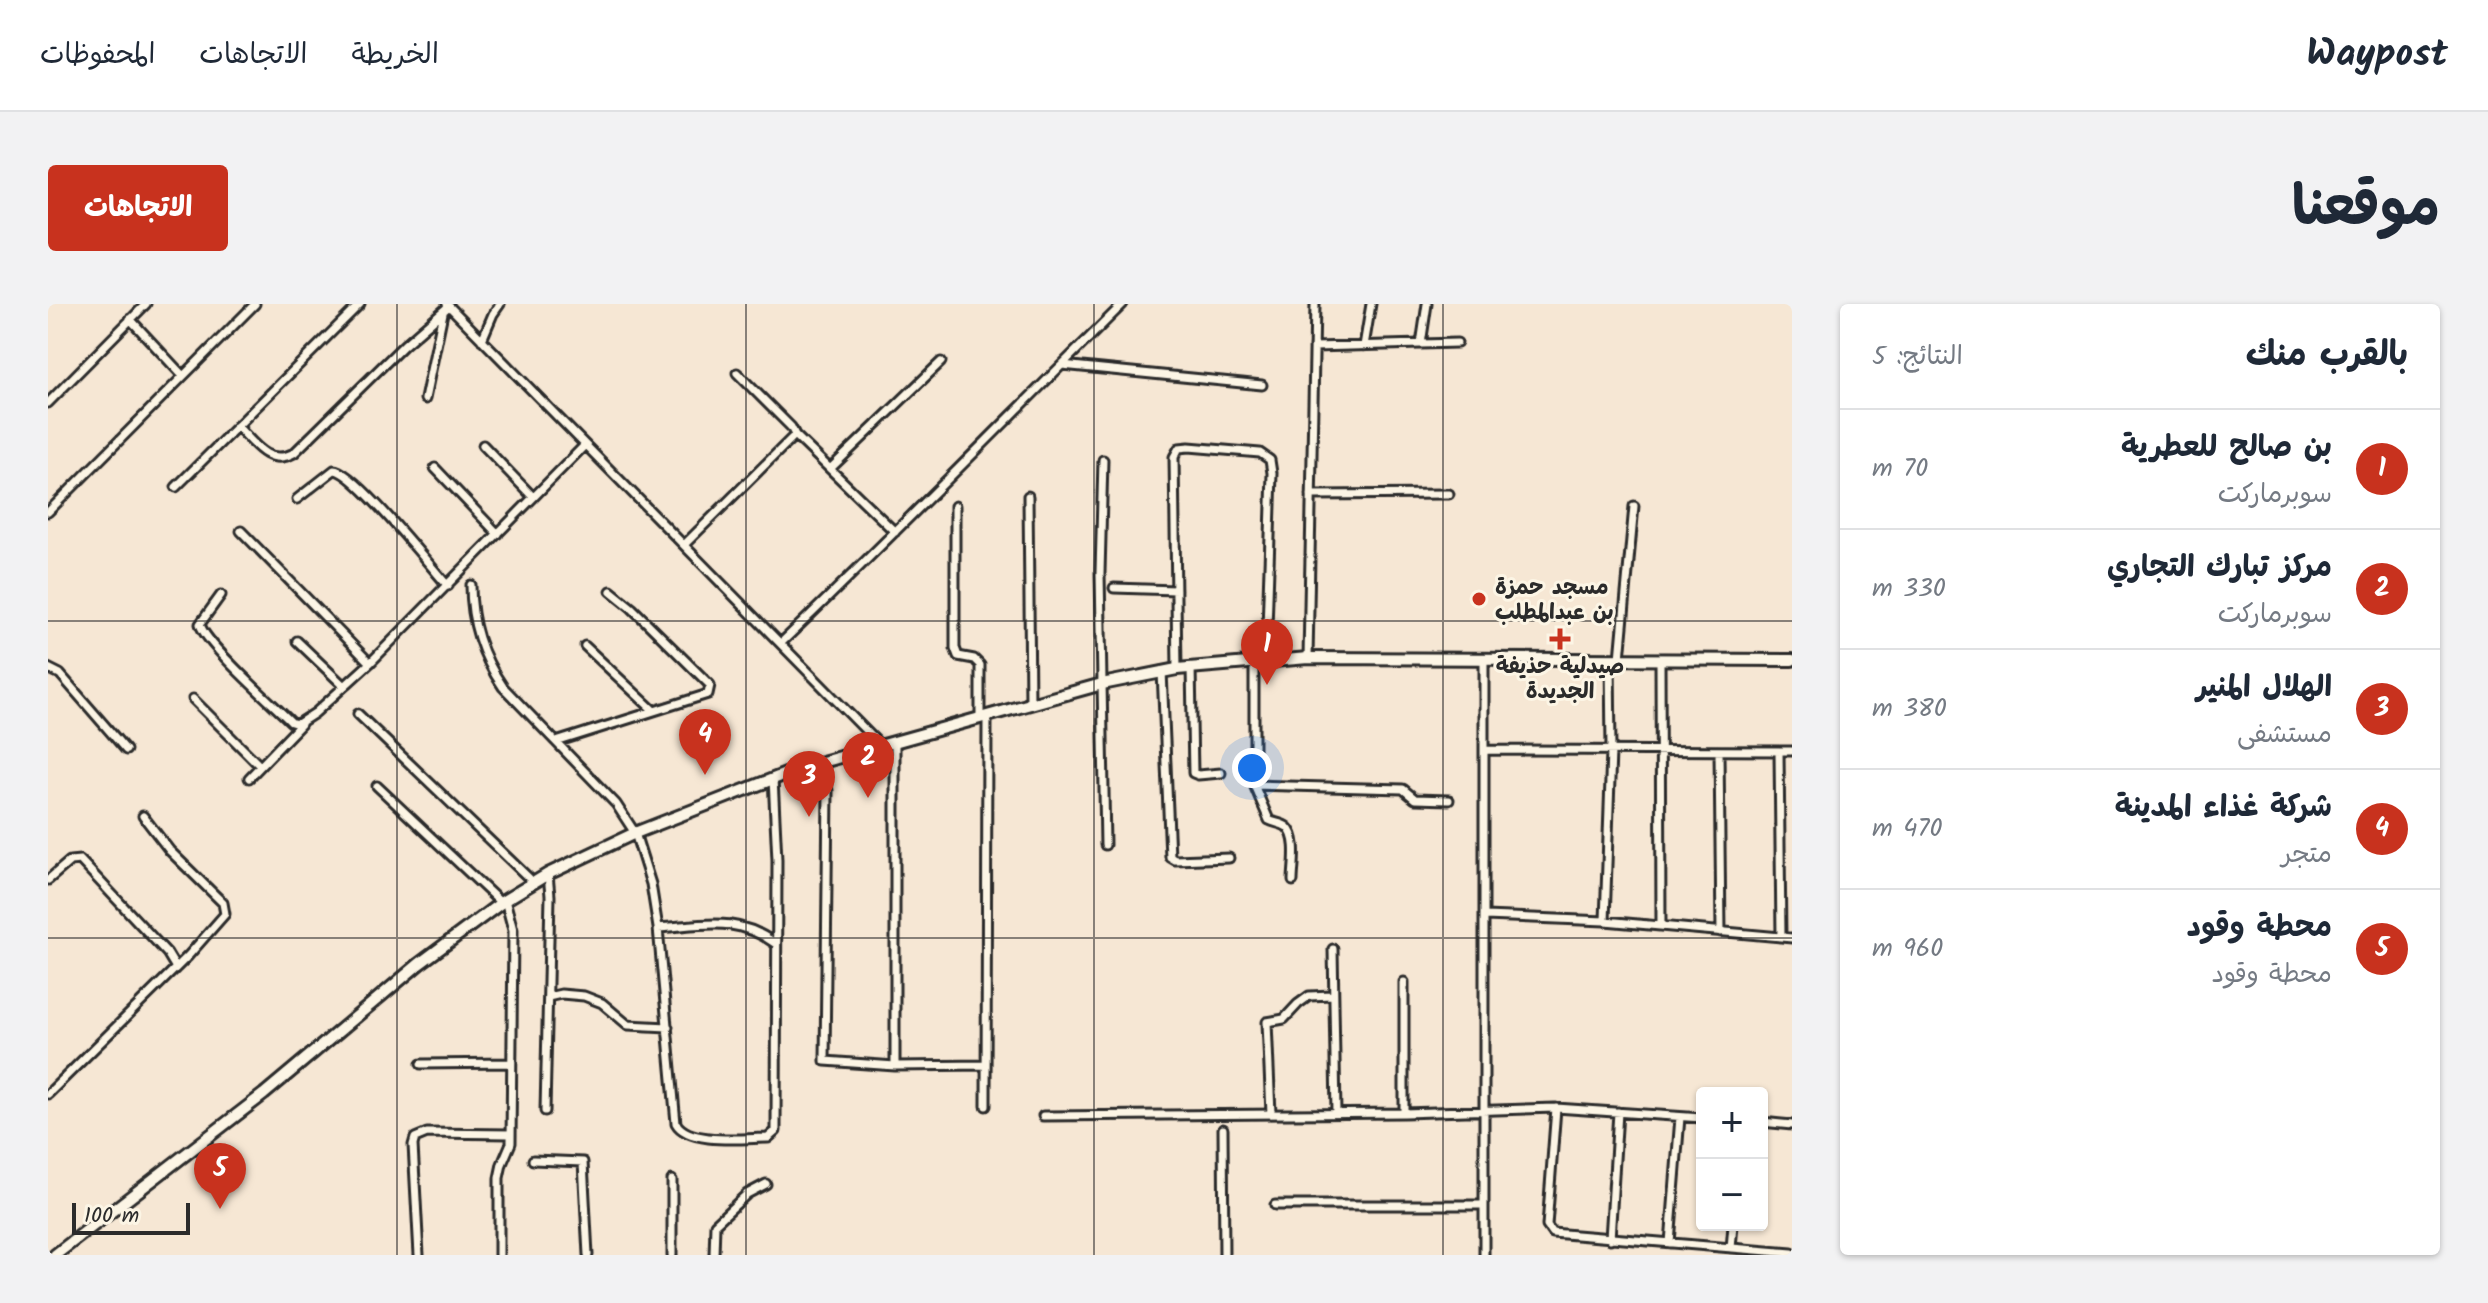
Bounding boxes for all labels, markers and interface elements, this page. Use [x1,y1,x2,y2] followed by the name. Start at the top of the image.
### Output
[2306,25,2448,85] text: Waypost
[40,33,155,78] text: المحفوظات
[199,33,307,78] text: الاتجاهات
[351,33,439,78] text: الخريطة
[2292,164,2440,254] text: موقعنا
[48,165,228,251] button: الاتجاهات
[2246,329,2408,383] text: بالقرب منك
[1872,336,1963,378] text: النتائج: 5
[2121,424,2332,472] text: بن صالح للعطرية
[1872,448,1928,490] text: 70 m
[2378,448,2386,490] text: 1
[2218,474,2332,516] text: سوبرماركت
[2107,544,2332,592] text: مركز تبارك التجاري
[1872,568,1946,610] text: 330 m
[2374,568,2390,610] text: 2
[1495,571,1614,631] place label: مسجد حمزة بن عبدالمطلب
[1470,590,1488,608] marker: مسجد حمزة بن عبدالمطلب
[2218,594,2332,636] text: سوبرماركت
[1241,619,1293,685] pin: 1
[1551,630,1569,648] marker: صيدلية حذيفة الجديدة
[1496,650,1624,710] place label: صيدلية حذيفة الجديدة
[2196,664,2332,712] text: الهلال المنير
[1872,688,1947,730] text: 380 m
[2375,688,2389,730] text: 3
[679,709,731,775] pin: 4
[2237,714,2332,756] text: مستشفى
[842,732,894,798] pin: 2
[1232,748,1272,788] your location
[783,751,835,817] pin: 3
[2115,784,2332,832] text: شركة غذاء المدينة
[1872,808,1942,850] text: 470 m
[2375,808,2389,850] text: 4
[2281,834,2332,876] text: متجر
[2187,904,2332,952] text: محطة وقود
[1872,928,1943,970] text: 960 m
[2375,928,2389,970] text: 5
[2211,954,2332,996] text: محطة وقود
[1696,1087,1768,1231] map controls
[1696,1087,1768,1159] button: +
[194,1143,246,1209] pin: 5
[1696,1159,1768,1231] button: −
[72,1199,190,1235] scale bar
[84,1199,139,1234] text: 100 m

